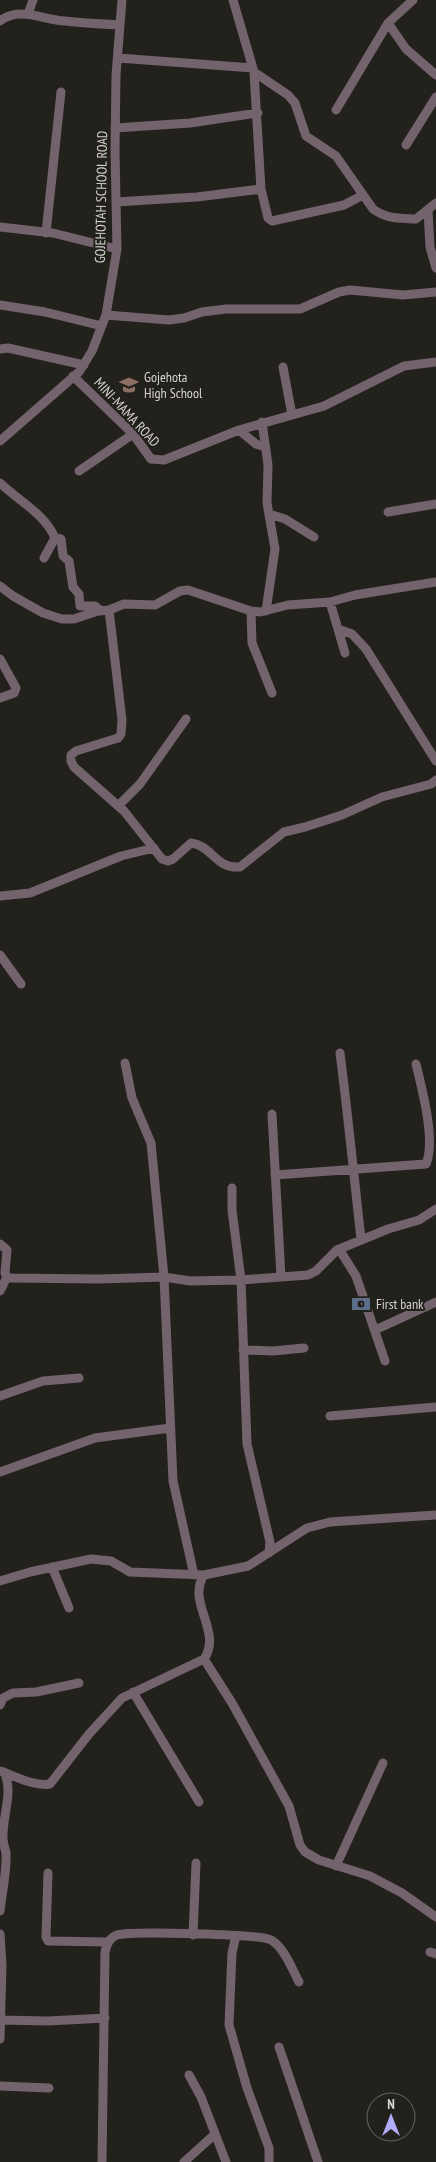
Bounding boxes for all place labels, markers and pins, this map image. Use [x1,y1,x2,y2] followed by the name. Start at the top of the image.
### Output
[144,368,203,402] place label: Gojehota High School
[118,374,140,396] school or university icon: Gojehota High School
[350,1293,372,1315] bank icon: First bank
[376,1295,424,1313] place label: First bank

